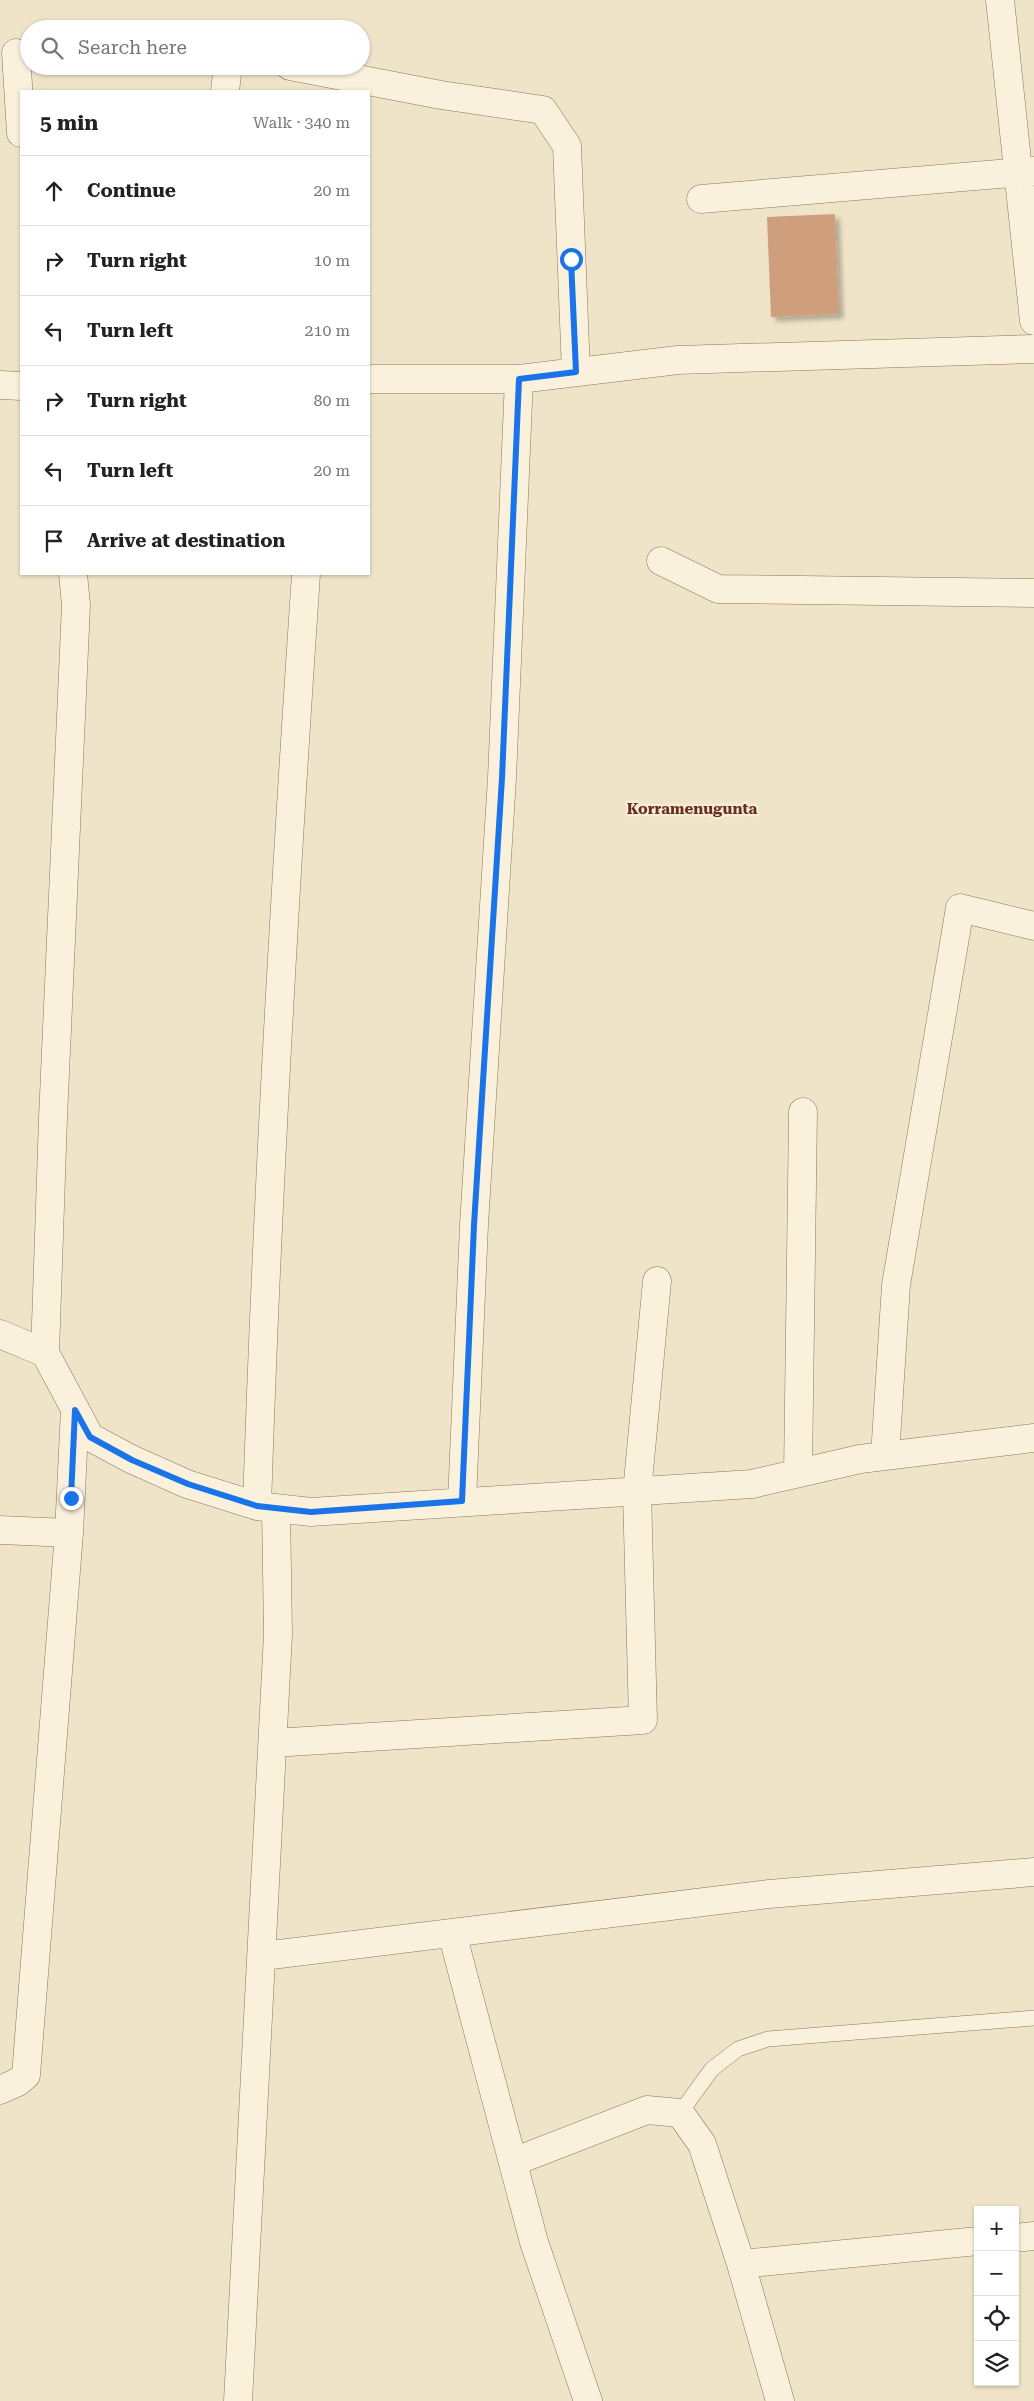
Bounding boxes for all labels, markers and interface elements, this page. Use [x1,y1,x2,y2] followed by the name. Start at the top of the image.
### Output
[20,20,370,75] search box
[38,34,66,62] icon: search
[78,36,187,59] text: Search here
[40,111,98,135] text: 5 min
[253,113,350,132] text: Walk · 340 m
[40,177,68,205] icon: ahead
[87,179,176,202] text: Continue
[313,181,350,200] text: 20 m
[40,247,68,275] icon: right
[560,248,583,271] route start
[87,249,187,272] text: Turn right
[313,251,350,270] text: 10 m
[40,317,68,345] icon: left
[87,319,173,342] text: Turn left
[304,321,350,340] text: 210 m
[40,387,68,415] icon: right
[87,389,187,412] text: Turn right
[313,391,350,410] text: 80 m
[40,457,68,485] icon: left
[87,459,173,482] text: Turn left
[313,461,350,480] text: 20 m
[40,527,68,555] icon: arrive
[87,529,285,552] text: Arrive at destination
[627,800,758,818] district label: Korramenugunta
[60,1487,83,1510] route end
[974,2206,1019,2386] map controls
[974,2206,1019,2251] button: +
[974,2251,1019,2296] button: −
[974,2296,1019,2341] button: locate
[974,2341,1019,2386] button: layers

